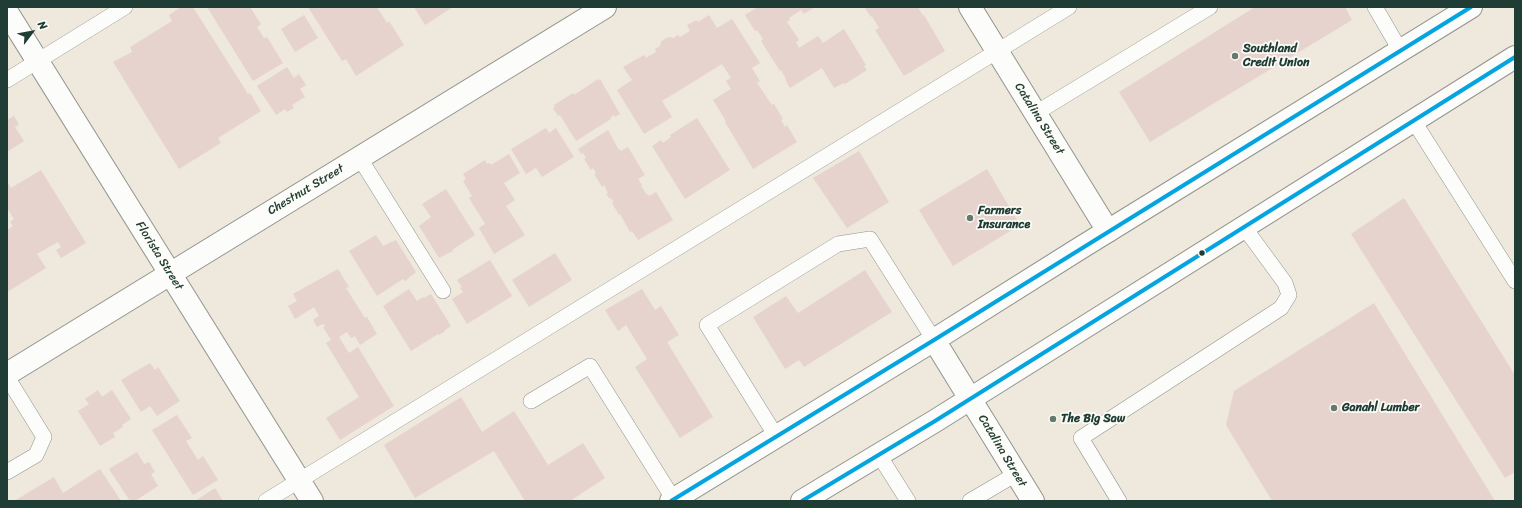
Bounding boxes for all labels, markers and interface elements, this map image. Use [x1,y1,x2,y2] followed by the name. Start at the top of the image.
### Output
[12,12,52,52] north arrow
[33,17,53,34] text: N
[1243,42,1309,70] place label: Southland Credit Union
[1230,51,1240,61] marker: Southland Credit Union
[1011,80,1067,158] street label: Catalina Street
[265,162,347,218] street label: Chestnut Street
[978,204,1030,232] place label: Farmers Insurance
[965,213,975,223] marker: Farmers Insurance
[132,219,186,293] street label: Florista Street
[1197,248,1207,258] unlabelled marker
[1342,401,1420,415] place label: Ganahl Lumber
[1329,403,1339,413] marker: Ganahl Lumber
[975,412,1029,490] street label: Catalina Street
[1061,412,1125,426] place label: The Big Saw
[1048,414,1058,424] marker: The Big Saw

